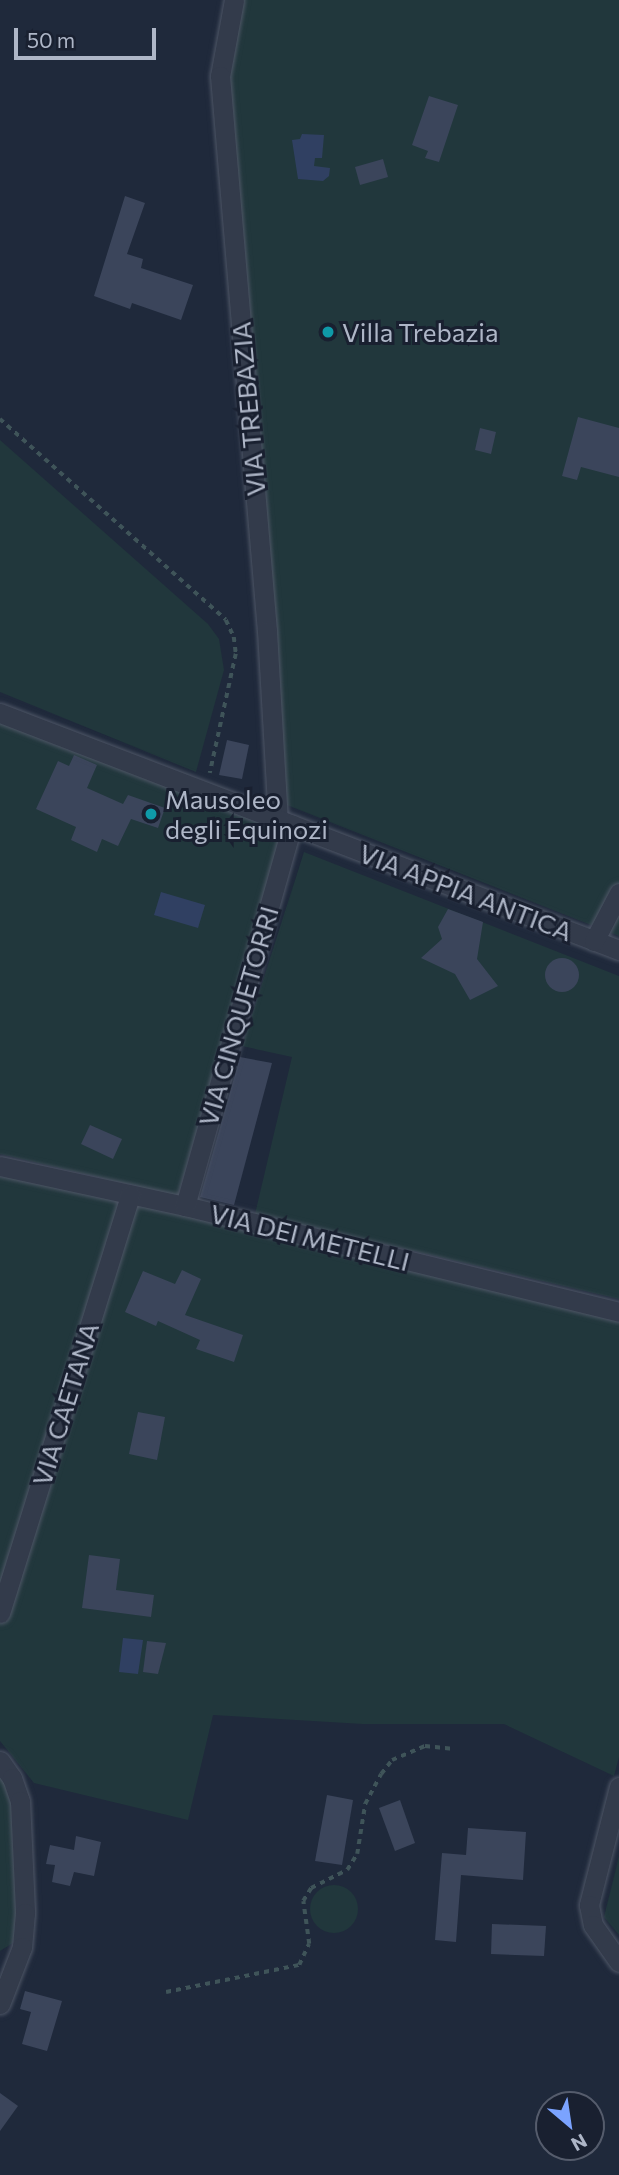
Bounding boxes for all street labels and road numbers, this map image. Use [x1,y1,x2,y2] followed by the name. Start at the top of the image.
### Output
[225,321,271,497] street label: VIA TREBAZIA
[355,837,577,947] street label: VIA APPIA ANTICA
[192,902,284,1130] street label: VIA CINQUETORRI
[207,1197,413,1277] street label: VIA DEI METELLI
[25,1319,105,1489] street label: VIA CAETANA

